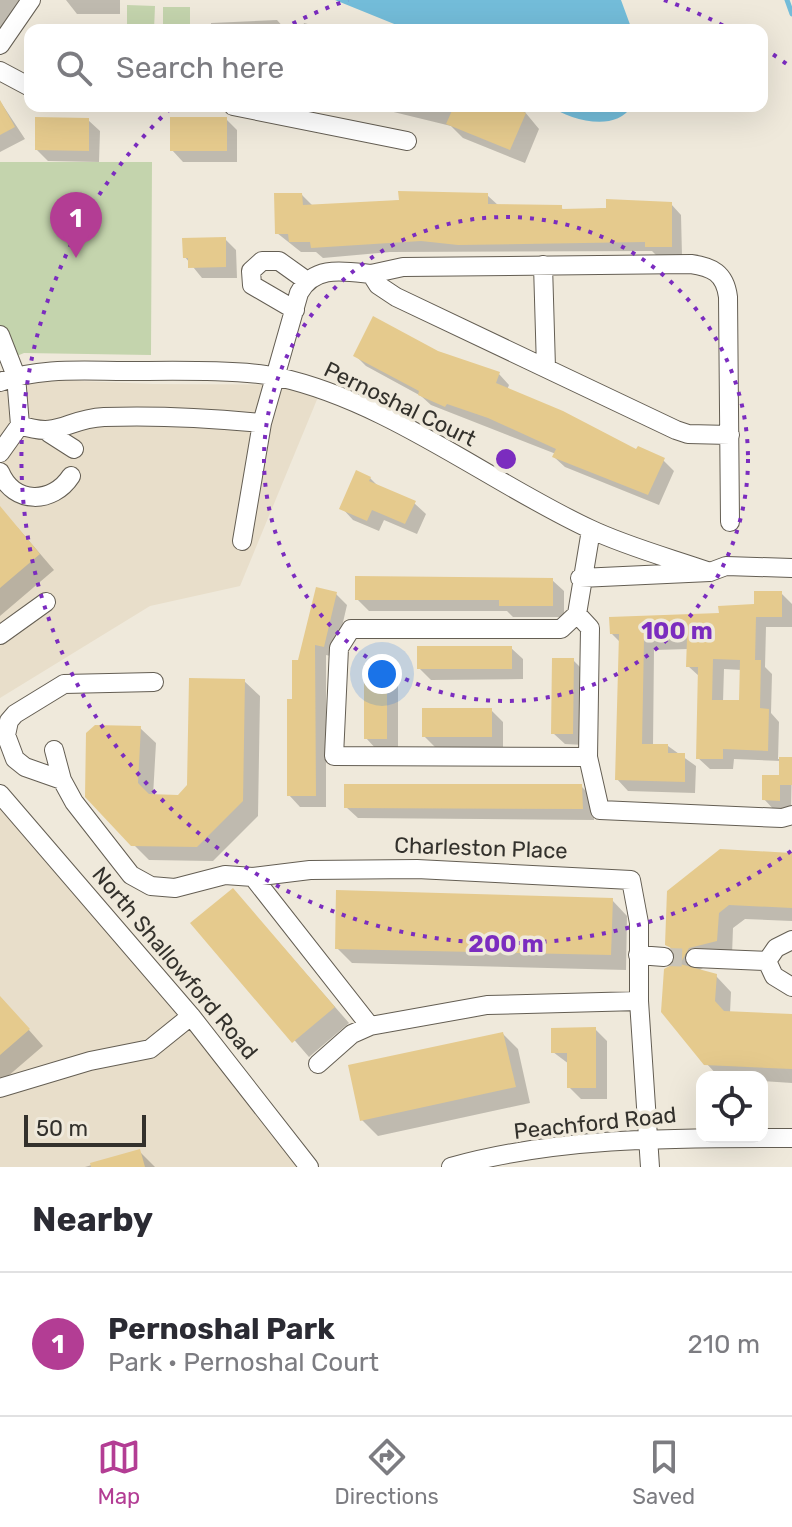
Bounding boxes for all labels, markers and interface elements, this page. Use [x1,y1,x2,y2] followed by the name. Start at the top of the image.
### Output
[24,24,768,112] search box
[52,46,96,90] icon: search
[116,50,284,86] text: Search here
[50,192,102,258] pin: 1
[320,356,481,453] street label: Pernoshal Court
[492,445,520,473] centre of rings
[641,617,713,645] text: 100 m
[362,654,402,694] your location
[394,831,568,865] street label: Charleston Place
[86,861,264,1065] street label: North Shallowford Road
[468,930,544,958] text: 200 m
[696,1071,768,1143] map controls
[696,1071,768,1143] button: locate
[512,1101,678,1145] street label: Peachford Road
[24,1111,146,1147] scale bar
[36,1115,88,1142] text: 50 m
[32,1199,153,1240] text: Nearby
[108,1311,335,1347] text: Pernoshal Park
[52,1329,64,1360] text: 1
[688,1329,760,1360] text: 210 m
[108,1347,379,1378] text: Park · Pernoshal Court
[97,1435,141,1510] tab: Map
[334,1435,439,1510] tab: Directions
[632,1435,695,1510] tab: Saved

